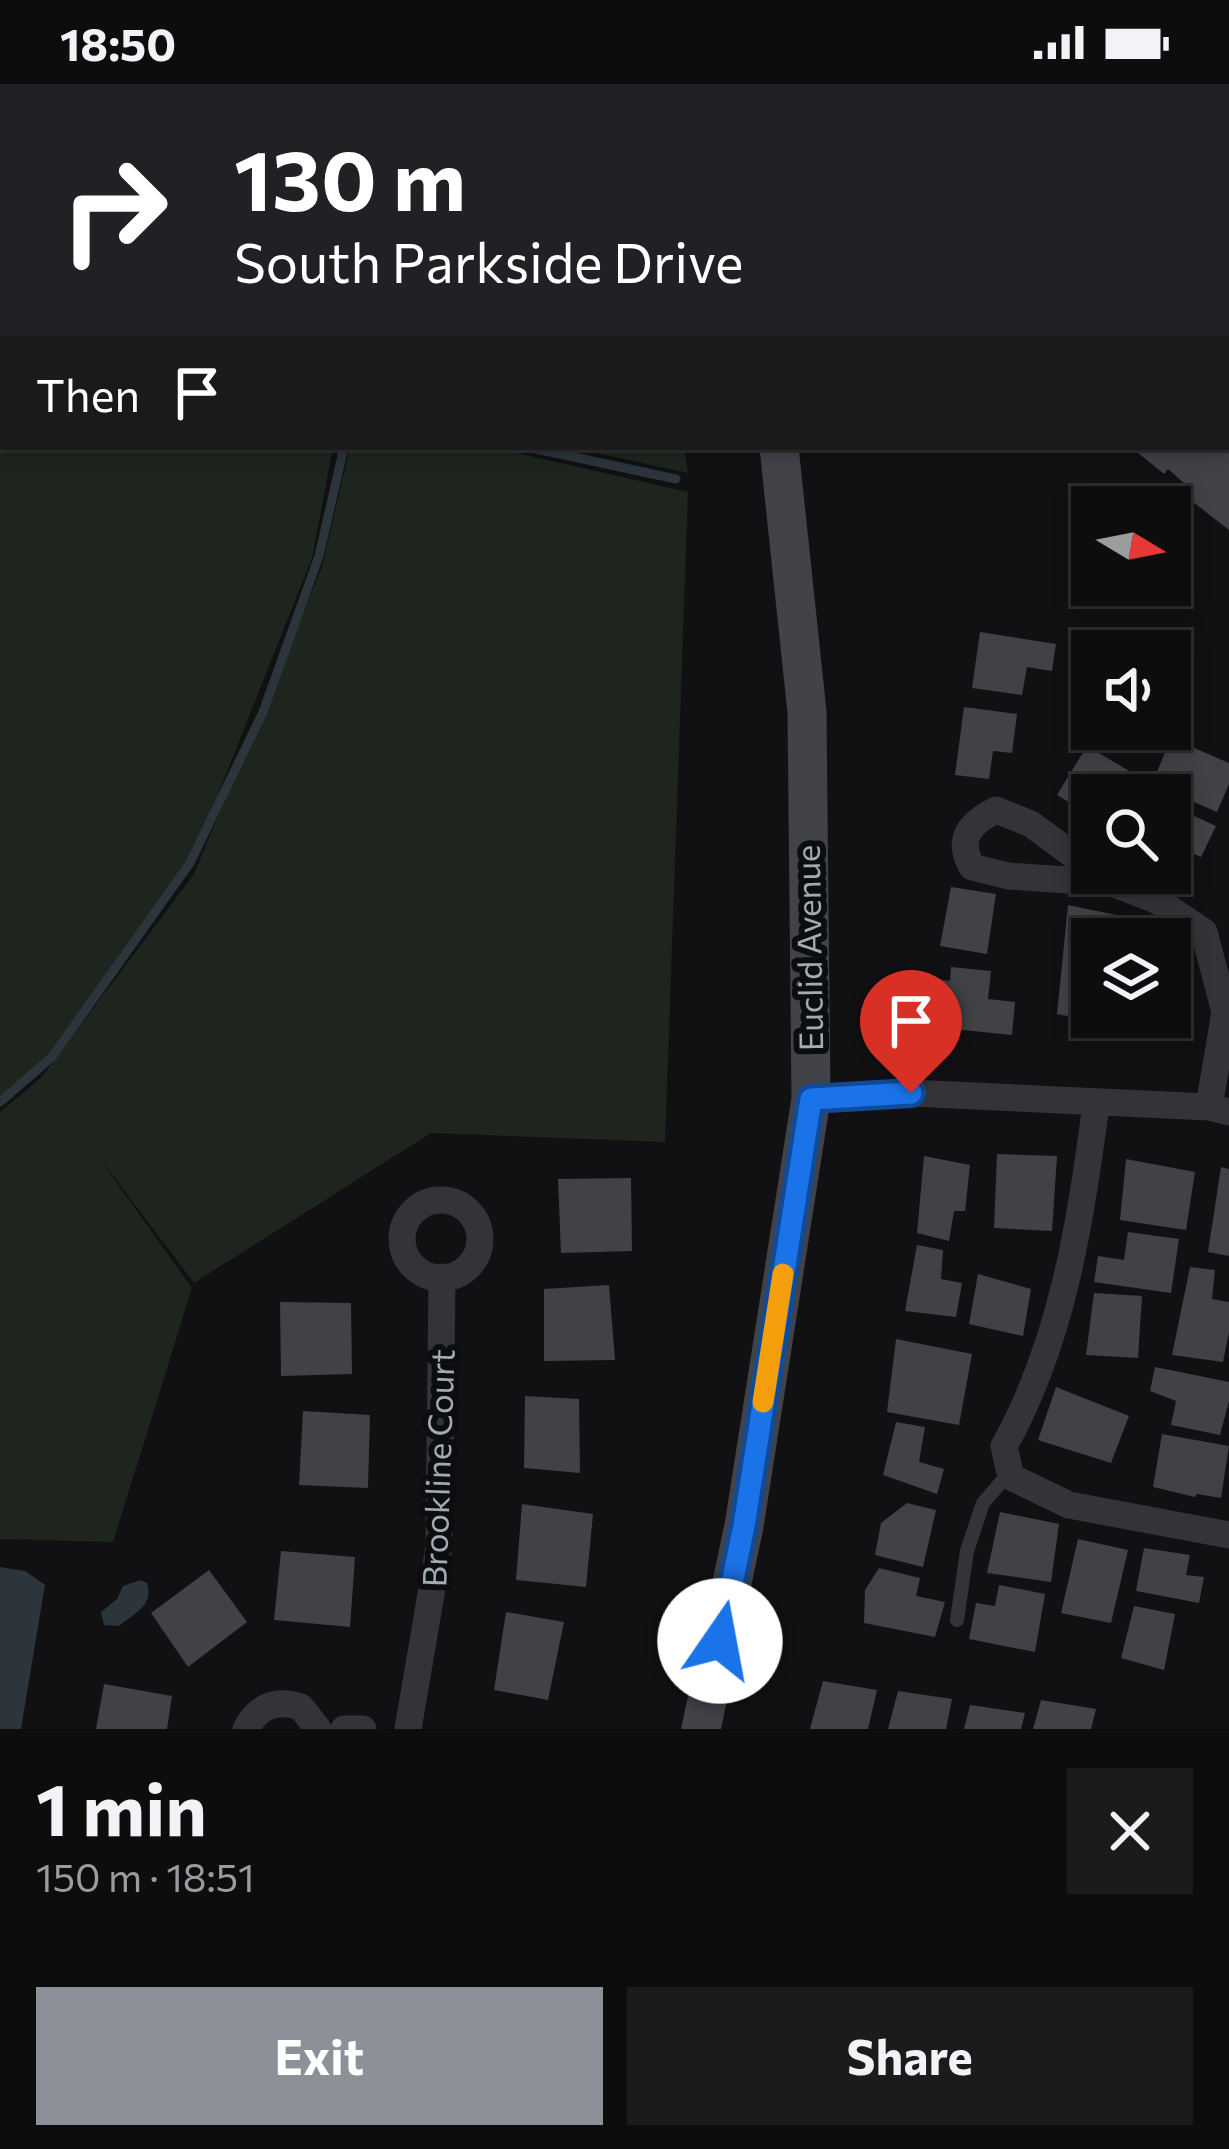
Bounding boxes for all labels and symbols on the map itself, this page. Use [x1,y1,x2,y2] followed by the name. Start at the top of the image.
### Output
[1071,486,1191,606] north arrow
[786,844,830,1052] street label: Euclid Avenue
[860,970,962,1093] pin
[412,1348,462,1588] street label: Brookline Court
[657,1578,783,1704] position arrow

